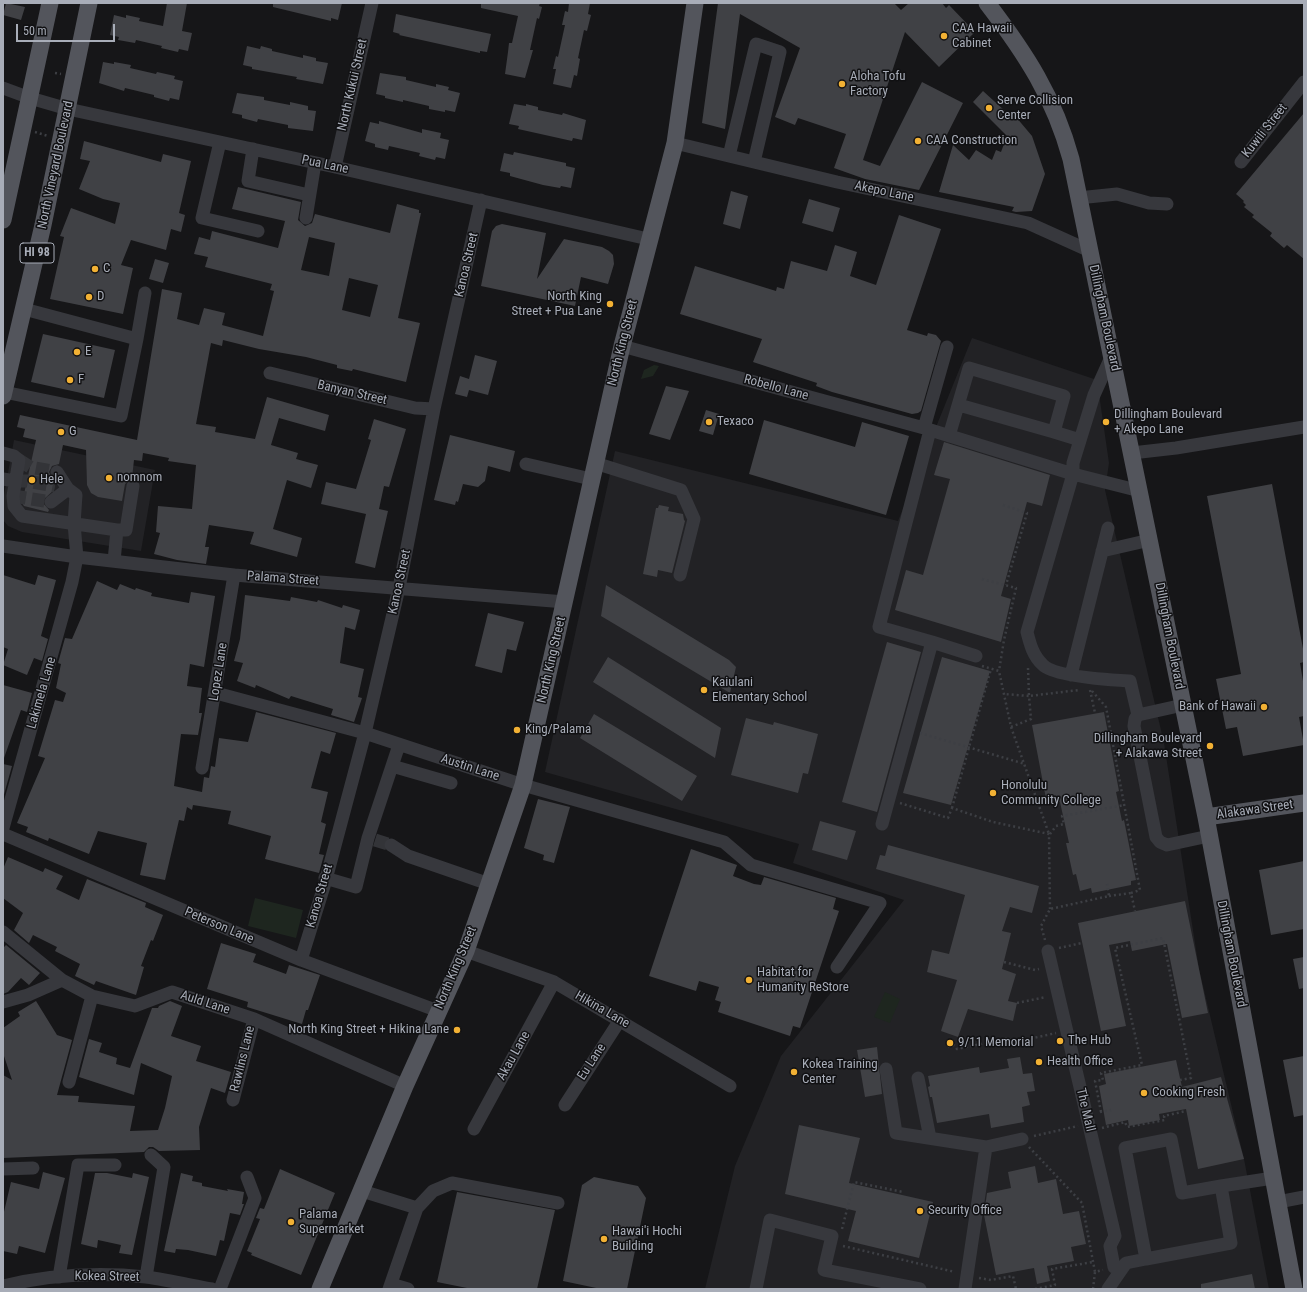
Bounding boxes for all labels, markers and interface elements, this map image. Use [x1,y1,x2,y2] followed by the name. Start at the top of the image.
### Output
[18,16,117,42] scale bar
[952,21,1012,52] place label: CAA Hawaii Cabinet
[23,24,47,38] text: 50 m
[939,31,949,41] marker: CAA Hawaii Cabinet
[335,38,371,132] street label: North Kukui Street
[850,69,906,100] place label: Aloha Tofu Factory
[837,79,847,89] marker: Aloha Tofu Factory
[997,93,1073,124] place label: Serve Collision Center
[35,100,77,230] street label: North Vineyard Boulevard
[1239,101,1291,161] street label: Kuwili Street
[984,103,994,113] marker: Serve Collision Center
[926,133,1017,149] place label: CAA Construction
[913,136,923,146] marker: CAA Construction
[300,152,350,178] street label: Pua Lane
[853,178,915,206] street label: Akepo Lane
[452,231,482,299] street label: Kanoa Street
[20,243,54,263] road number: HI 98
[103,261,110,277] place label: C
[1085,263,1123,373] street label: Dillingham Boulevard
[90,264,100,274] marker: C
[97,289,104,305] place label: D
[512,289,602,320] place label: North King Street + Pua Lane
[84,292,94,302] marker: D
[605,298,641,388] street label: North King Street
[605,299,615,309] marker: North King Street + Pua Lane
[85,344,91,360] place label: E
[72,347,82,357] marker: E
[78,372,84,388] place label: F
[742,372,810,404] street label: Robello Lane
[65,375,75,385] marker: F
[316,377,388,409] street label: Banyan Street
[1114,407,1222,438] place label: Dillingham Boulevard + Akepo Lane
[717,414,754,430] place label: Texaco
[704,417,714,427] marker: Texaco
[1101,417,1111,427] marker: Dillingham Boulevard + Akepo Lane
[69,424,77,440] place label: G
[56,427,66,437] marker: G
[117,470,162,486] place label: nomnom
[40,472,63,488] place label: Hele
[104,473,114,483] marker: nomnom
[27,475,37,485] marker: Hele
[386,548,414,616] street label: Kanoa Street
[247,569,319,589] street label: Palama Street
[1151,581,1187,691] street label: Dillingham Boulevard
[534,615,570,705] street label: North King Street
[207,642,231,702] street label: Lopez Lane
[24,655,60,731] street label: Lakimela Lane
[712,675,807,706] place label: Kaiulani Elementary School
[699,685,709,695] marker: Kaiulani Elementary School
[1179,699,1256,715] place label: Bank of Hawaii
[1259,702,1269,712] marker: Bank of Hawaii
[525,722,591,738] place label: King/Palama
[512,725,522,735] marker: King/Palama
[1094,731,1202,762] place label: Dillingham Boulevard + Alakawa Street
[1205,741,1215,751] marker: Dillingham Boulevard + Alakawa Street
[439,751,501,785] street label: Austin Lane
[1001,778,1101,809] place label: Honolulu Community College
[988,788,998,798] marker: Honolulu Community College
[1216,797,1294,823] street label: Alakawa Street
[303,862,337,930] street label: Kanoa Street
[1213,899,1249,1009] street label: Dillingham Boulevard
[182,904,256,948] street label: Peterson Lane
[432,924,480,1012] street label: North King Street
[757,965,849,996] place label: Habitat for Humanity ReStore
[744,975,754,985] marker: Habitat for Humanity ReStore
[178,988,232,1018] street label: Auld Lane
[572,988,632,1032] street label: Hikina Lane
[288,1022,449,1038] place label: North King Street + Hikina Lane
[227,1024,259,1094] street label: Rawlins Lane
[452,1025,462,1035] marker: North King Street + Hikina Lane
[494,1029,534,1083] street label: Akau Lane
[1068,1033,1111,1049] place label: The Hub
[958,1035,1033,1051] place label: 9/11 Memorial
[1055,1036,1065,1046] marker: The Hub
[945,1038,955,1048] marker: 9/11 Memorial
[574,1041,610,1083] street label: Eu Lane
[1047,1054,1113,1070] place label: Health Office
[802,1057,878,1088] place label: Kokea Training Center
[1034,1057,1044,1067] marker: Health Office
[789,1067,799,1077] marker: Kokea Training Center
[1152,1085,1225,1101] place label: Cooking Fresh
[1072,1087,1098,1133] street label: The Mall
[1139,1088,1149,1098] marker: Cooking Fresh
[928,1203,1002,1219] place label: Security Office
[915,1206,925,1216] marker: Security Office
[299,1207,364,1238] place label: Palama Supermarket
[286,1217,296,1227] marker: Palama Supermarket
[612,1224,682,1255] place label: Hawai'i Hochi Building
[599,1234,609,1244] marker: Hawai'i Hochi Building
[74,1269,140,1285] street label: Kokea Street

